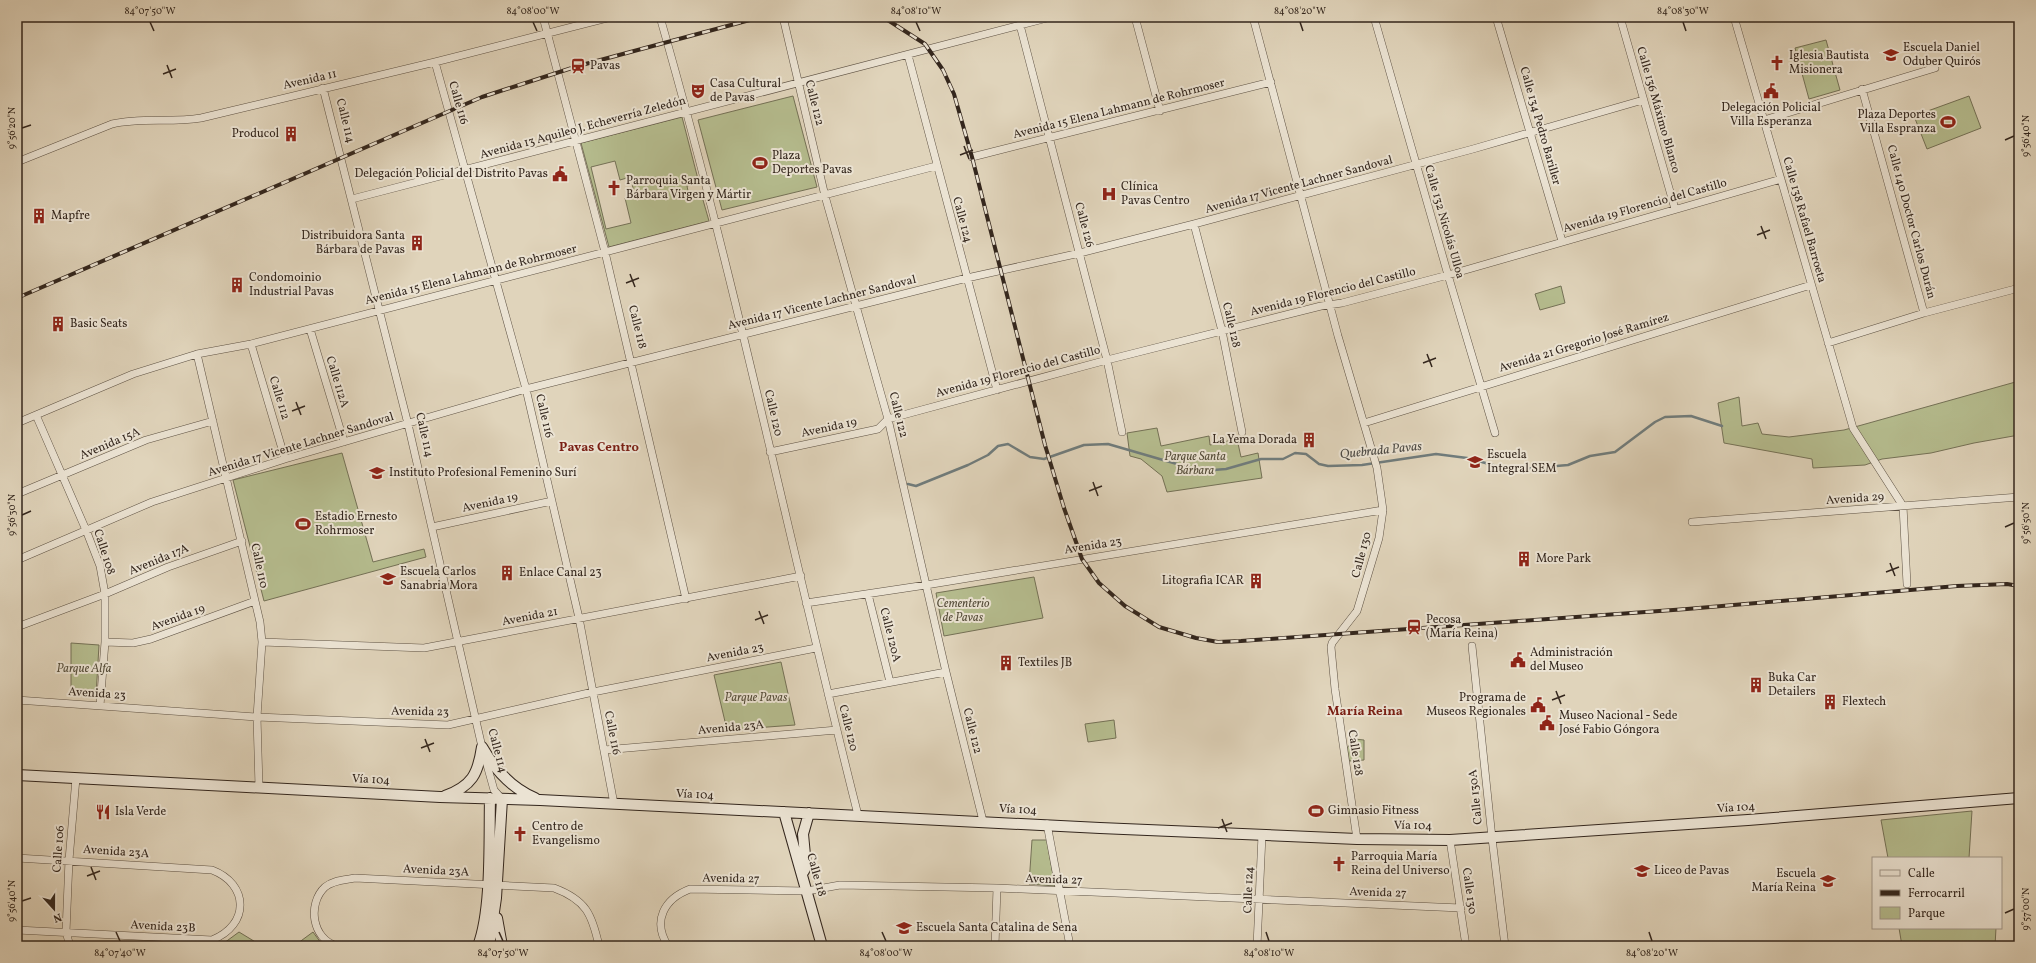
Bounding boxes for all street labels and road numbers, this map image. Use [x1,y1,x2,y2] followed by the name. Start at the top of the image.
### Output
[1632,45,1684,175] street label: Calle 136 Máximo Blanco
[1515,65,1565,187] street label: Calle 134 Pedro Bariller
[281,66,339,94] street label: Avenida 11
[1011,75,1227,143] street label: Avenida 15 Elena Lahmann de Rohrmoser
[801,78,827,128] street label: Calle 122
[444,79,472,127] street label: Calle 116
[478,93,688,163] street label: Avenida 13 Aquileo J. Echeverría Zeledón
[332,97,358,145] street label: Calle 114
[1883,143,1939,301] street label: Calle 140 Doctor Carlos Durán
[1203,152,1395,218] street label: Avenida 17 Vicente Lachner Sandoval
[1778,155,1830,285] street label: Calle 138 Rafael Barroeta
[1420,163,1468,281] street label: Calle 132 Nicolás Ulloa
[1561,175,1729,237] street label: Avenida 19 Florencio del Castillo
[948,195,976,245] street label: Calle 124
[1070,201,1098,249] street label: Calle 126
[363,241,579,309] street label: Avenida 15 Elena Lahmann de Rohrmoser
[1249,264,1417,320] street label: Avenida 19 Florencio del Castillo
[726,272,918,334] street label: Avenida 17 Vicente Lachner Sandoval
[1218,301,1244,349] street label: Calle 128
[624,303,650,351] street label: Calle 118
[1497,309,1671,377] street label: Avenida 21 Gregorio José Ramírez
[934,342,1102,402] street label: Avenida 19 Florencio del Castillo
[322,354,353,410] street label: Calle 112A
[265,374,293,422] street label: Calle 112
[760,388,786,438] street label: Calle 120
[885,390,911,440] street label: Calle 122
[531,393,557,439] street label: Calle 116
[206,409,396,481] street label: Avenida 17 Vicente Lachner Sandoval
[411,411,437,459] street label: Calle 114
[800,414,858,442] street label: Avenida 19
[77,424,143,464] street label: Avenida 15A
[461,489,519,517] street label: Avenida 19
[1825,489,1885,509] street label: Avenida 29
[89,527,119,577] street label: Calle 108
[1348,530,1376,580] street label: Calle 130
[1063,534,1123,558] street label: Avenida 23
[127,541,192,579] street label: Avenida 17A
[246,542,272,590] street label: Calle 110
[149,601,207,635] street label: Avenida 19
[501,604,559,630] street label: Avenida 21
[875,606,905,665] street label: Calle 120A
[705,640,765,666] street label: Avenida 23
[68,684,126,704] street label: Avenida 23
[391,703,449,721] street label: Avenida 23
[835,703,861,753] street label: Calle 120
[959,706,985,756] street label: Calle 122
[600,710,624,756] street label: Calle 116
[697,717,765,739] street label: Avenida 23A
[483,727,511,775] street label: Calle 114
[1343,729,1367,777] street label: Calle 128
[1465,768,1487,825] street label: Calle 130A
[351,771,391,789] street label: Vía 104
[675,786,715,804] street label: Vía 104
[1716,799,1756,817] street label: Vía 104
[998,801,1038,819] street label: Vía 104
[1394,818,1432,834] street label: Vía 104
[49,825,69,873] street label: Calle 106
[82,842,150,862] street label: Avenida 23A
[802,851,830,899] street label: Calle 118
[403,861,470,881] street label: Avenida 23A
[1240,866,1258,914] street label: Calle 124
[1458,867,1480,915] street label: Calle 130
[702,870,760,888] street label: Avenida 27
[1025,871,1083,889] street label: Avenida 27
[1349,884,1407,902] street label: Avenida 27
[130,917,196,937] street label: Avenida 23B

